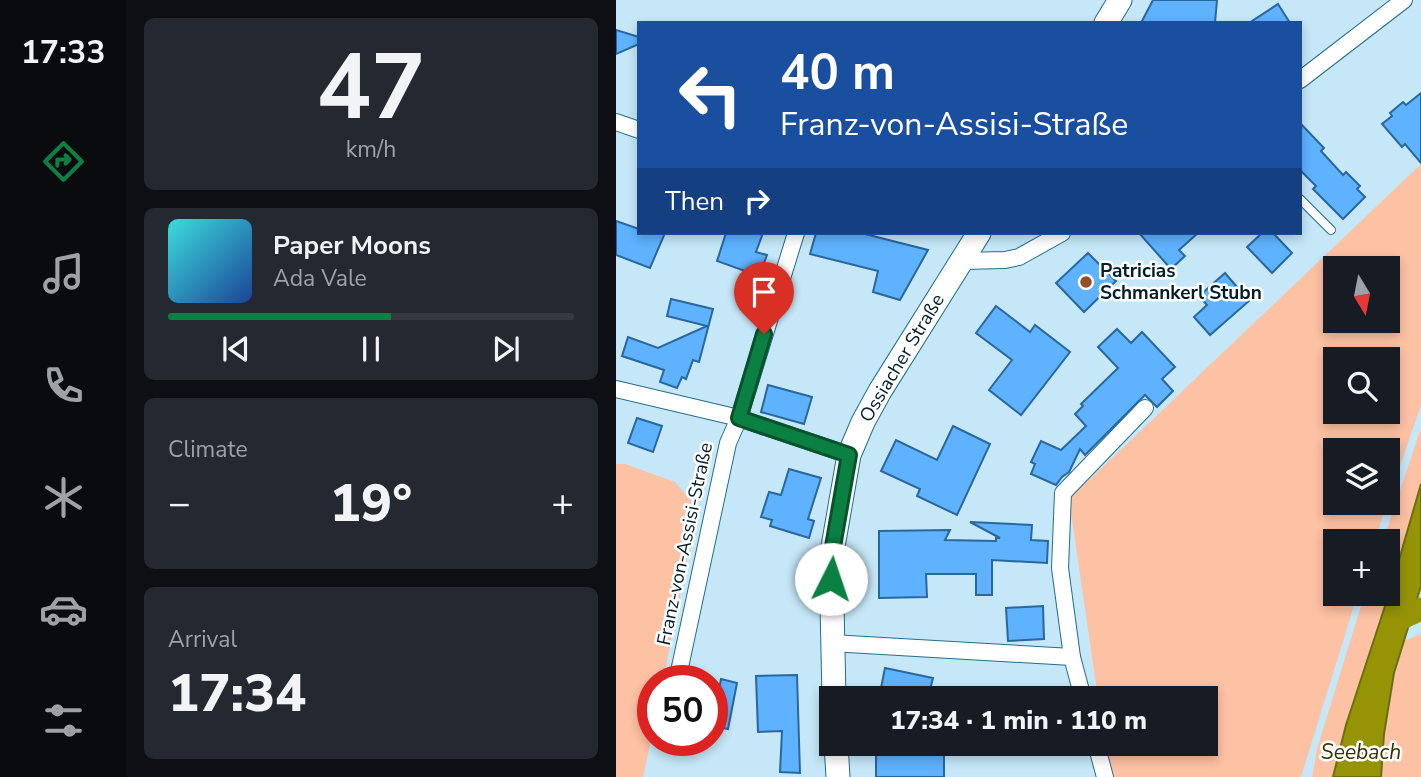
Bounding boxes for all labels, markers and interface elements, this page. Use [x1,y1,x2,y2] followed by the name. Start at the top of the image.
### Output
[316,26,426,150] text: 47
[21,31,105,74] text: 17:33
[780,39,895,106] text: 40 m
[665,49,756,140] icon: left
[780,103,1128,146] text: Franz-von-Assisi-Straße
[346,134,396,165] text: km/h
[39,137,88,186] icon: directions
[738,182,776,220] icon: right
[665,184,724,219] text: Then
[273,228,431,263] text: Paper Moons
[39,249,88,298] icon: music
[1323,256,1400,332] north arrow
[1323,256,1400,606] map controls
[1100,258,1262,306] place label: Patricias Schmankerl Stubn
[734,262,794,334] pin
[273,263,367,294] text: Ada Vale
[745,273,783,311] icon: arrive
[1078,274,1094,290] marker: Patricias Schmankerl Stubn
[853,289,951,427] street label: Ossiacher Straße
[217,330,255,368] icon: previous
[352,330,390,368] icon: pause
[487,330,525,368] icon: next
[1323,347,1400,424] button: search
[39,361,88,410] icon: phone
[168,434,248,465] text: Climate
[1323,438,1400,515] button: layers
[651,440,719,648] street label: Franz-von-Assisi-Straße
[330,468,412,539] text: 19°
[39,473,88,522] icon: climate
[168,478,191,529] text: −
[551,478,574,529] text: +
[1323,529,1400,606] button: +
[794,542,868,616] position arrow
[39,585,88,634] icon: car
[168,624,237,655] text: Arrival
[168,658,306,729] text: 17:34
[637,665,728,756] speed limit sign: 50
[39,696,88,745] icon: filters
[890,703,1147,738] text: 17:34 · 1 min · 110 m
[1321,738,1401,766] water label: Seebach

